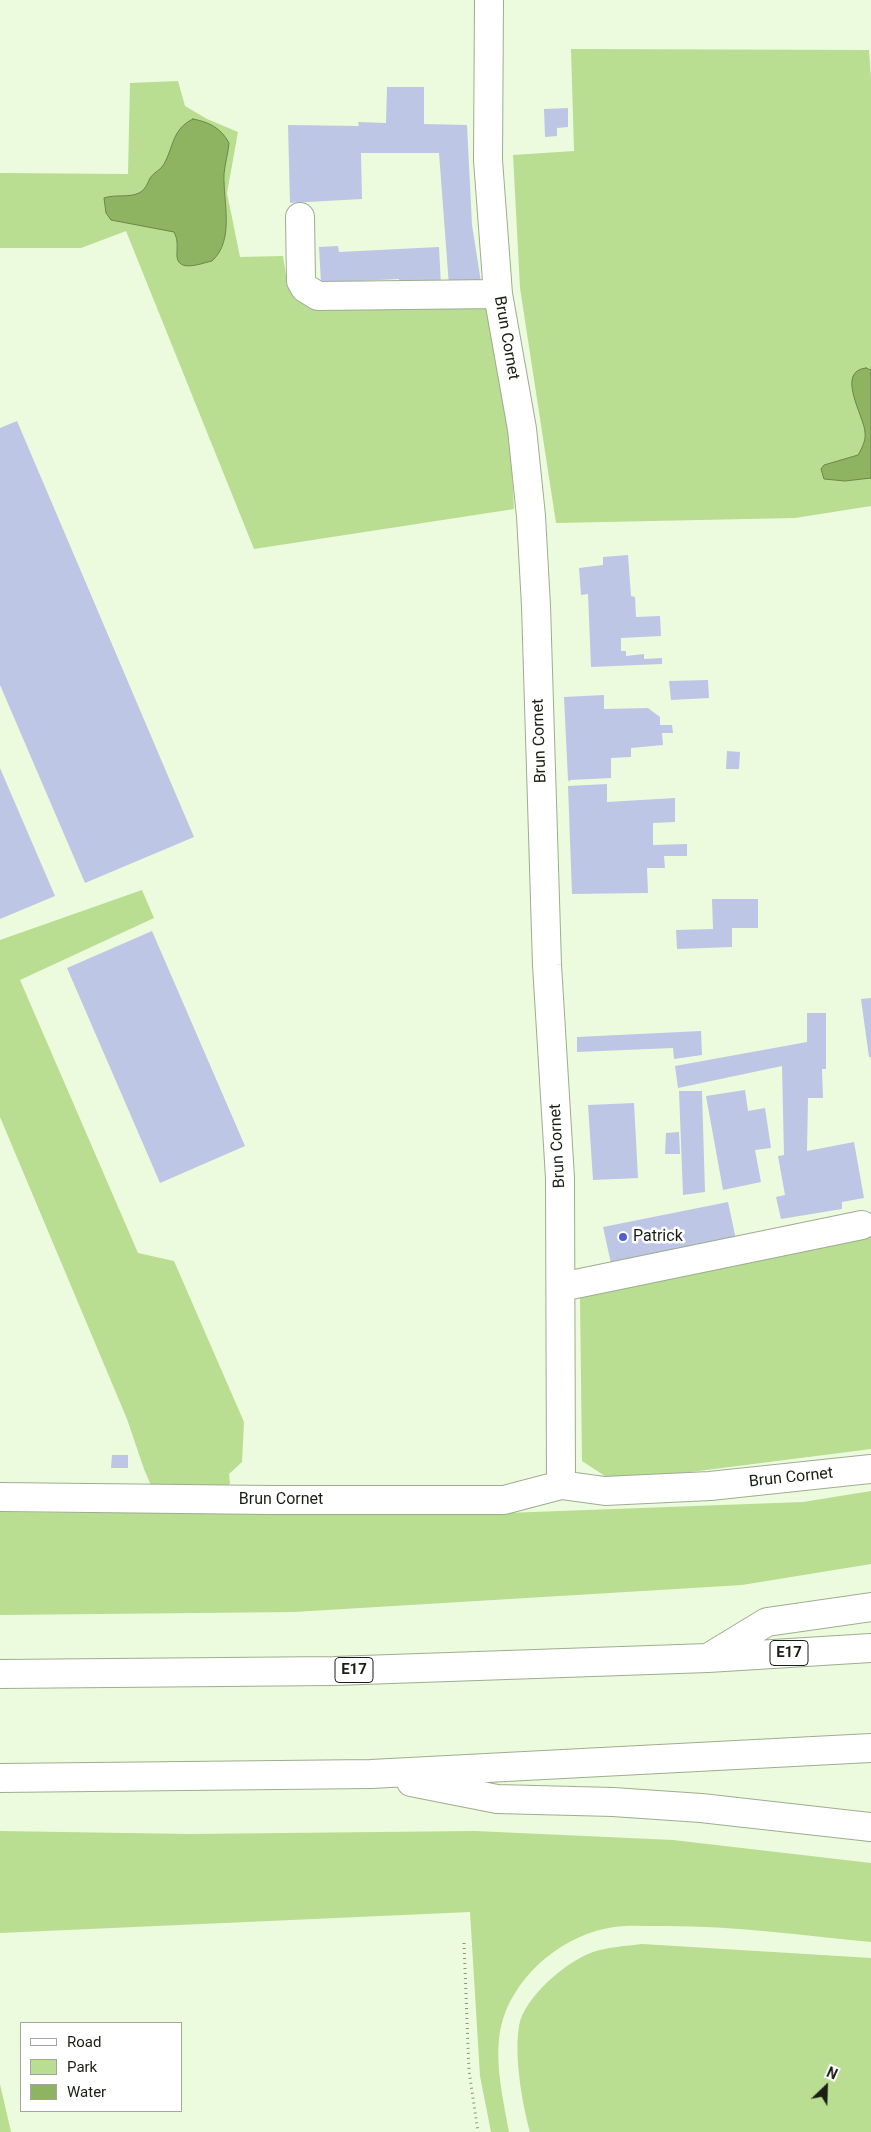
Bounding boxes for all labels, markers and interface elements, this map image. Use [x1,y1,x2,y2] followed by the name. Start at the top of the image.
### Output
[489,295,523,381] street label: Brun Cornet
[529,698,551,784] street label: Brun Cornet
[546,1103,570,1189] street label: Brun Cornet
[633,1227,683,1247] place label: Patrick
[617,1231,629,1243] marker: Patrick
[748,1464,834,1492] street label: Brun Cornet
[239,1490,323,1510] street label: Brun Cornet
[770,1640,808,1666] road number: E17
[335,1658,373,1682] road number: E17
[20,2022,182,2112] legend
[67,2033,101,2051] text: Road
[67,2058,97,2076] text: Park
[801,2062,851,2112] north arrow
[824,2064,840,2083] text: N
[67,2083,106,2101] text: Water

